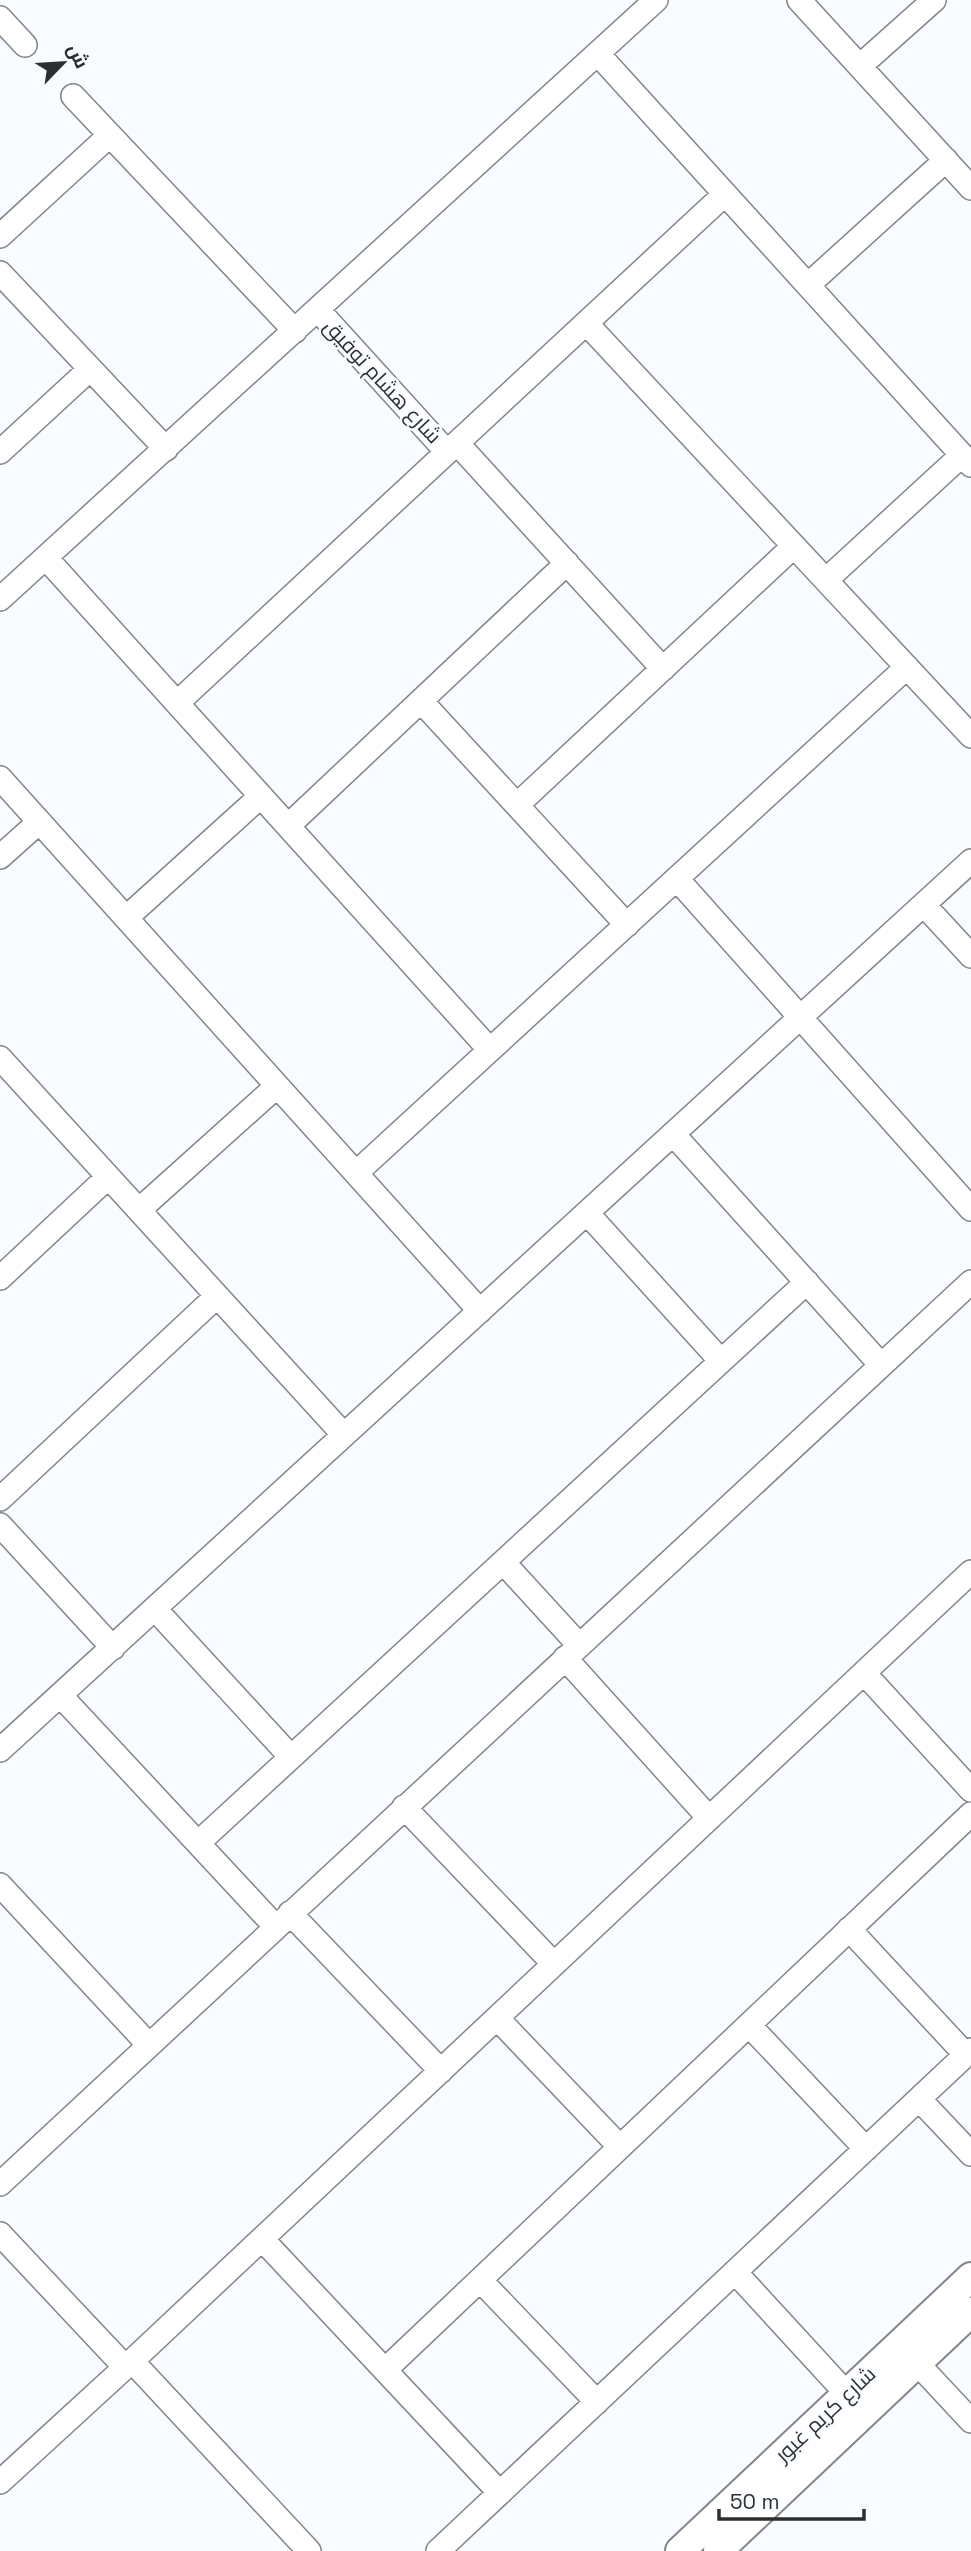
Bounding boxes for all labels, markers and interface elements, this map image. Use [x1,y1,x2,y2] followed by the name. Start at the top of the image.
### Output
[28,28,98,98] north arrow
[61,40,94,72] text: ش
[317,313,448,450] street label: شارع هشام توفيق
[768,2360,882,2469] street label: شارع كريم غبور
[719,2478,864,2522] scale bar
[730,2488,780,2515] text: 50 m

